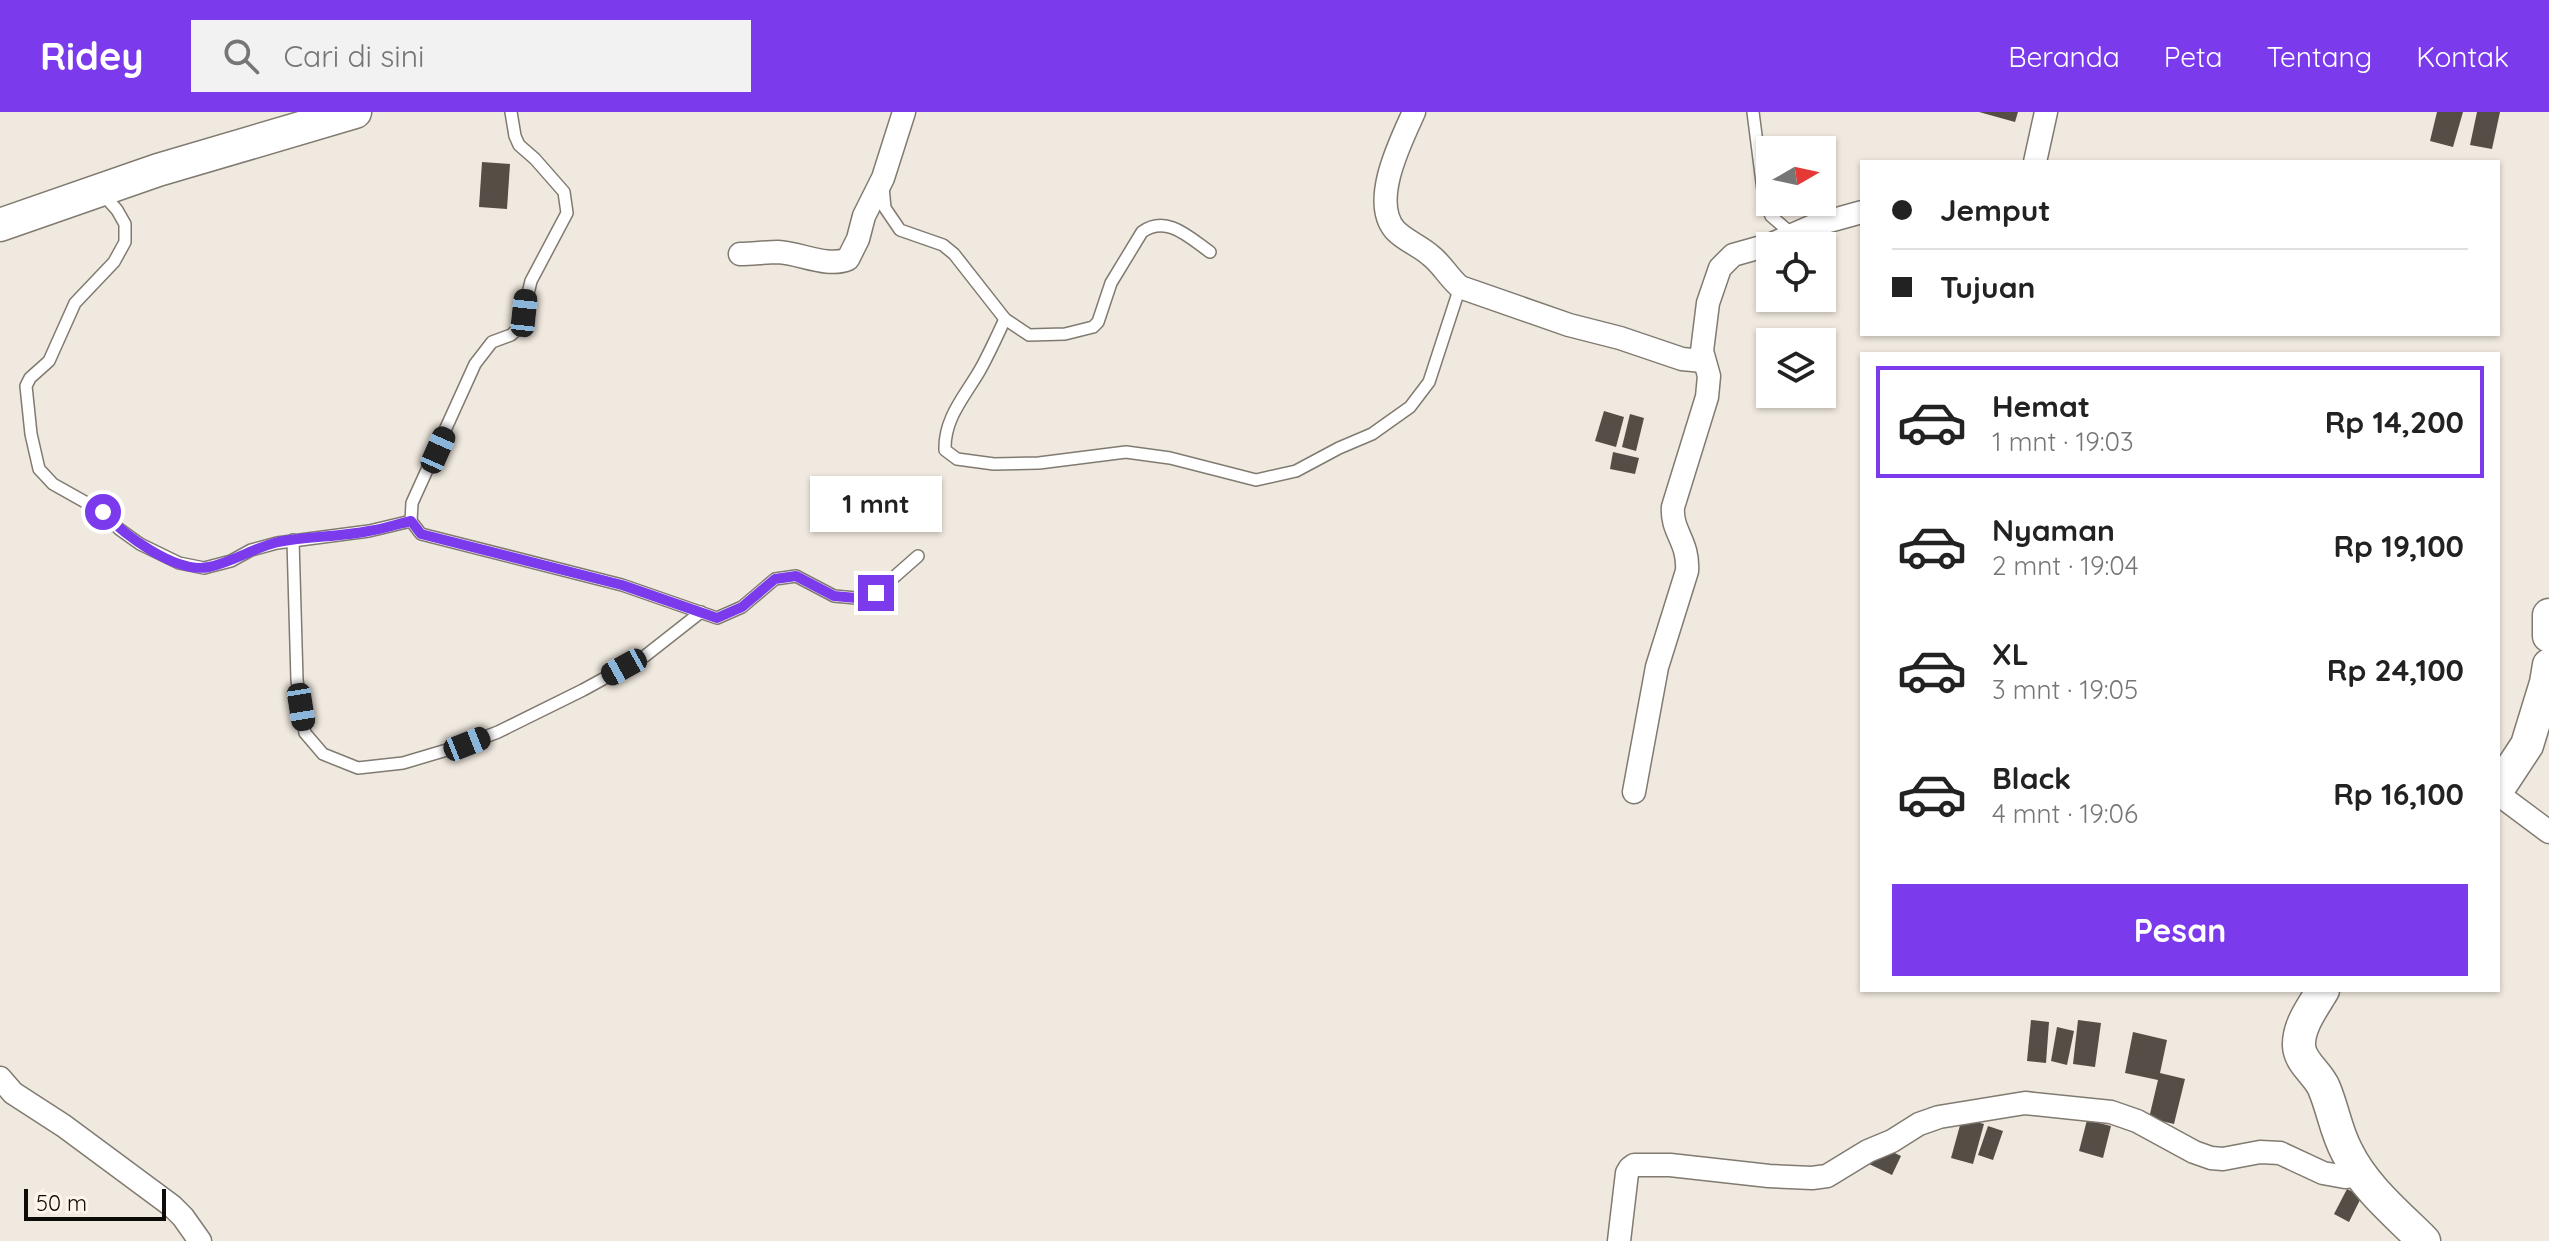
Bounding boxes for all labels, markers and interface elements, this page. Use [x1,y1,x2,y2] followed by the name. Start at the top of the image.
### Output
[191,20,751,92] search box
[40,32,143,80] text: Ridey
[219,34,263,78] icon: search
[283,37,424,75] text: Cari di sini
[2008,39,2120,74] text: Beranda
[2164,39,2222,74] text: Peta
[2266,39,2372,74] text: Tentang
[2416,39,2509,74] text: Kontak
[1756,136,1836,216] north arrow
[1756,136,1836,408] map controls
[1940,191,2051,229] text: Jemput
[1756,232,1836,312] button: locate
[1940,268,2035,306] text: Tujuan
[510,288,538,338] car
[1756,328,1836,408] button: layers
[1896,386,1968,458] icon: car
[1992,387,2090,425] text: Hemat
[2325,403,2464,441] text: Rp 14,200
[417,423,459,477] car
[1992,425,2134,458] text: 1 mnt · 19:03
[810,477,942,533] callout: 1 mnt
[842,487,910,520] text: 1 mnt
[85,494,121,530] route start
[1896,510,1968,582] icon: car
[1992,511,2115,549] text: Nyaman
[2333,527,2464,565] text: Rp 19,100
[1992,549,2138,582] text: 2 mnt · 19:04
[858,575,894,611] route end
[1896,634,1968,706] icon: car
[1992,635,2029,673] text: XL
[597,645,651,689] car
[2327,651,2464,689] text: Rp 24,100
[1992,673,2138,706] text: 3 mnt · 19:05
[285,681,317,733] car
[440,724,494,764] car
[1896,758,1968,830] icon: car
[1992,759,2071,797] text: Black
[2333,775,2464,813] text: Rp 16,100
[1992,797,2138,830] text: 4 mnt · 19:06
[1892,884,2468,976] button: Pesan
[24,1185,166,1221] scale bar
[36,1189,87,1217] text: 50 m

